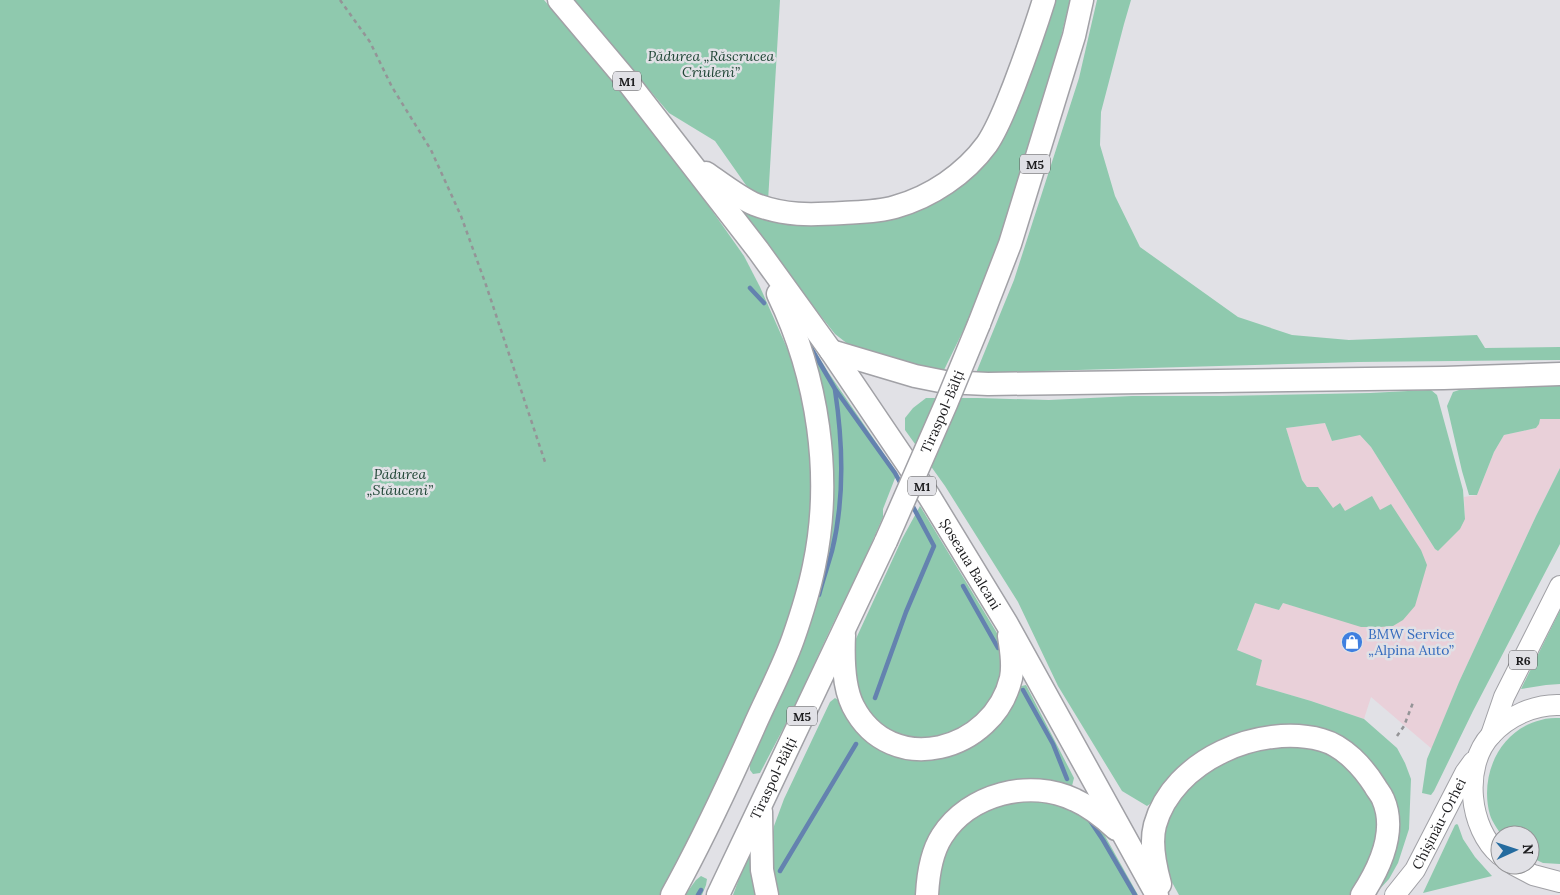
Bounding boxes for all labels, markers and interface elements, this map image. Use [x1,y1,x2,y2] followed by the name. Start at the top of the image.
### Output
[648,47,775,81] park label: Pădurea „Răscrucea Criuleni”
[613,72,641,90] road number: M1
[1020,154,1050,173] road number: M5
[917,367,968,456] street label: Tiraspol-Bălți
[367,465,433,499] park label: Pădurea „Stăuceni”
[908,476,936,496] road number: M1
[936,515,1005,613] street label: Șoseaua Balcani
[1368,625,1455,659] place label: BMW Service „Alpina Auto”
[1340,630,1364,654] shop icon: BMW Service „Alpina Auto”
[1509,650,1537,670] road number: R6
[787,706,817,726] road number: M5
[746,734,800,822] street label: Tiraspol-Bălți
[1408,775,1470,873] street label: Chișinău-Orhei
[1490,825,1540,875] north arrow
[1519,843,1537,855] text: N

